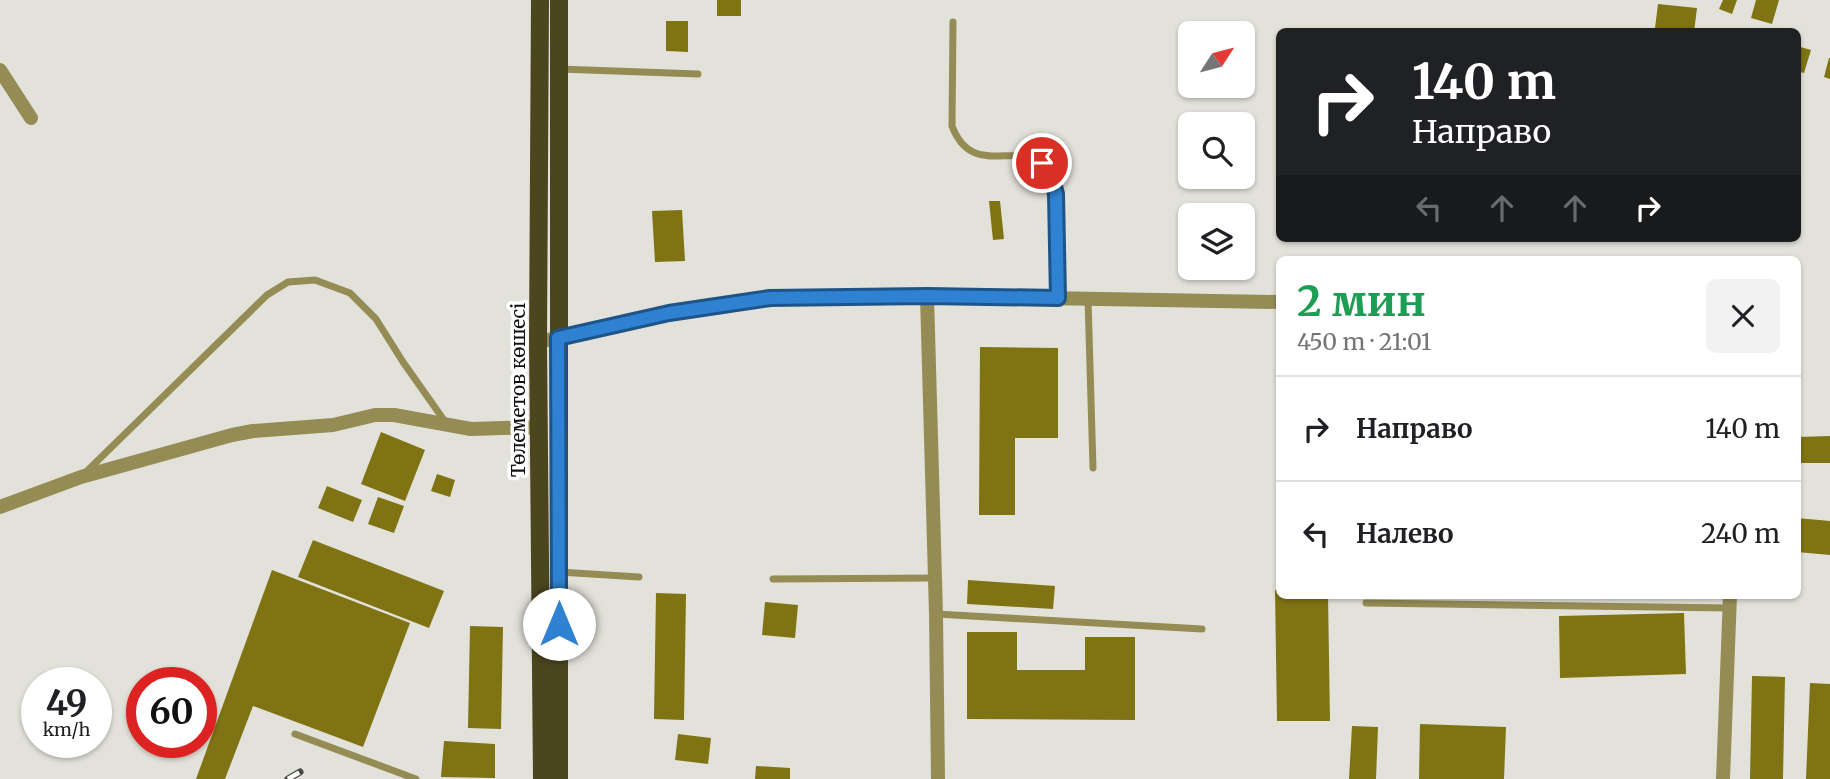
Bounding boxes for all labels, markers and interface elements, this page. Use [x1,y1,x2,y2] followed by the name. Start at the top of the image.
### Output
[1178,21,1255,98] north arrow
[1178,21,1255,280] map controls
[1412,51,1556,112] text: 140 m
[1297,56,1388,147] icon: right
[1178,112,1255,189] button: search
[1412,112,1551,152] text: Направо
[1012,133,1072,193] pin
[1023,144,1061,182] icon: arrive
[1410,189,1448,227] icon: left
[1483,189,1521,227] icon: ahead
[1556,189,1594,227] icon: ahead
[1629,189,1667,227] icon: right
[1178,203,1255,280] button: layers
[1297,275,1426,327] text: 2 мин
[1706,279,1780,353] button: close
[506,303,530,477] street label: Төлеметов көшесі
[1297,327,1431,356] text: 450 m · 21:01
[1297,410,1335,448] icon: right
[1356,412,1473,445] text: Направо
[1705,412,1780,445] text: 140 m
[1297,515,1335,553] icon: left
[1356,517,1454,550] text: Налево
[1701,517,1780,550] text: 240 m
[522,587,596,661] position arrow
[126,667,217,758] speed limit sign: 60
[46,681,87,725] text: 49
[43,718,90,741] text: km/h

